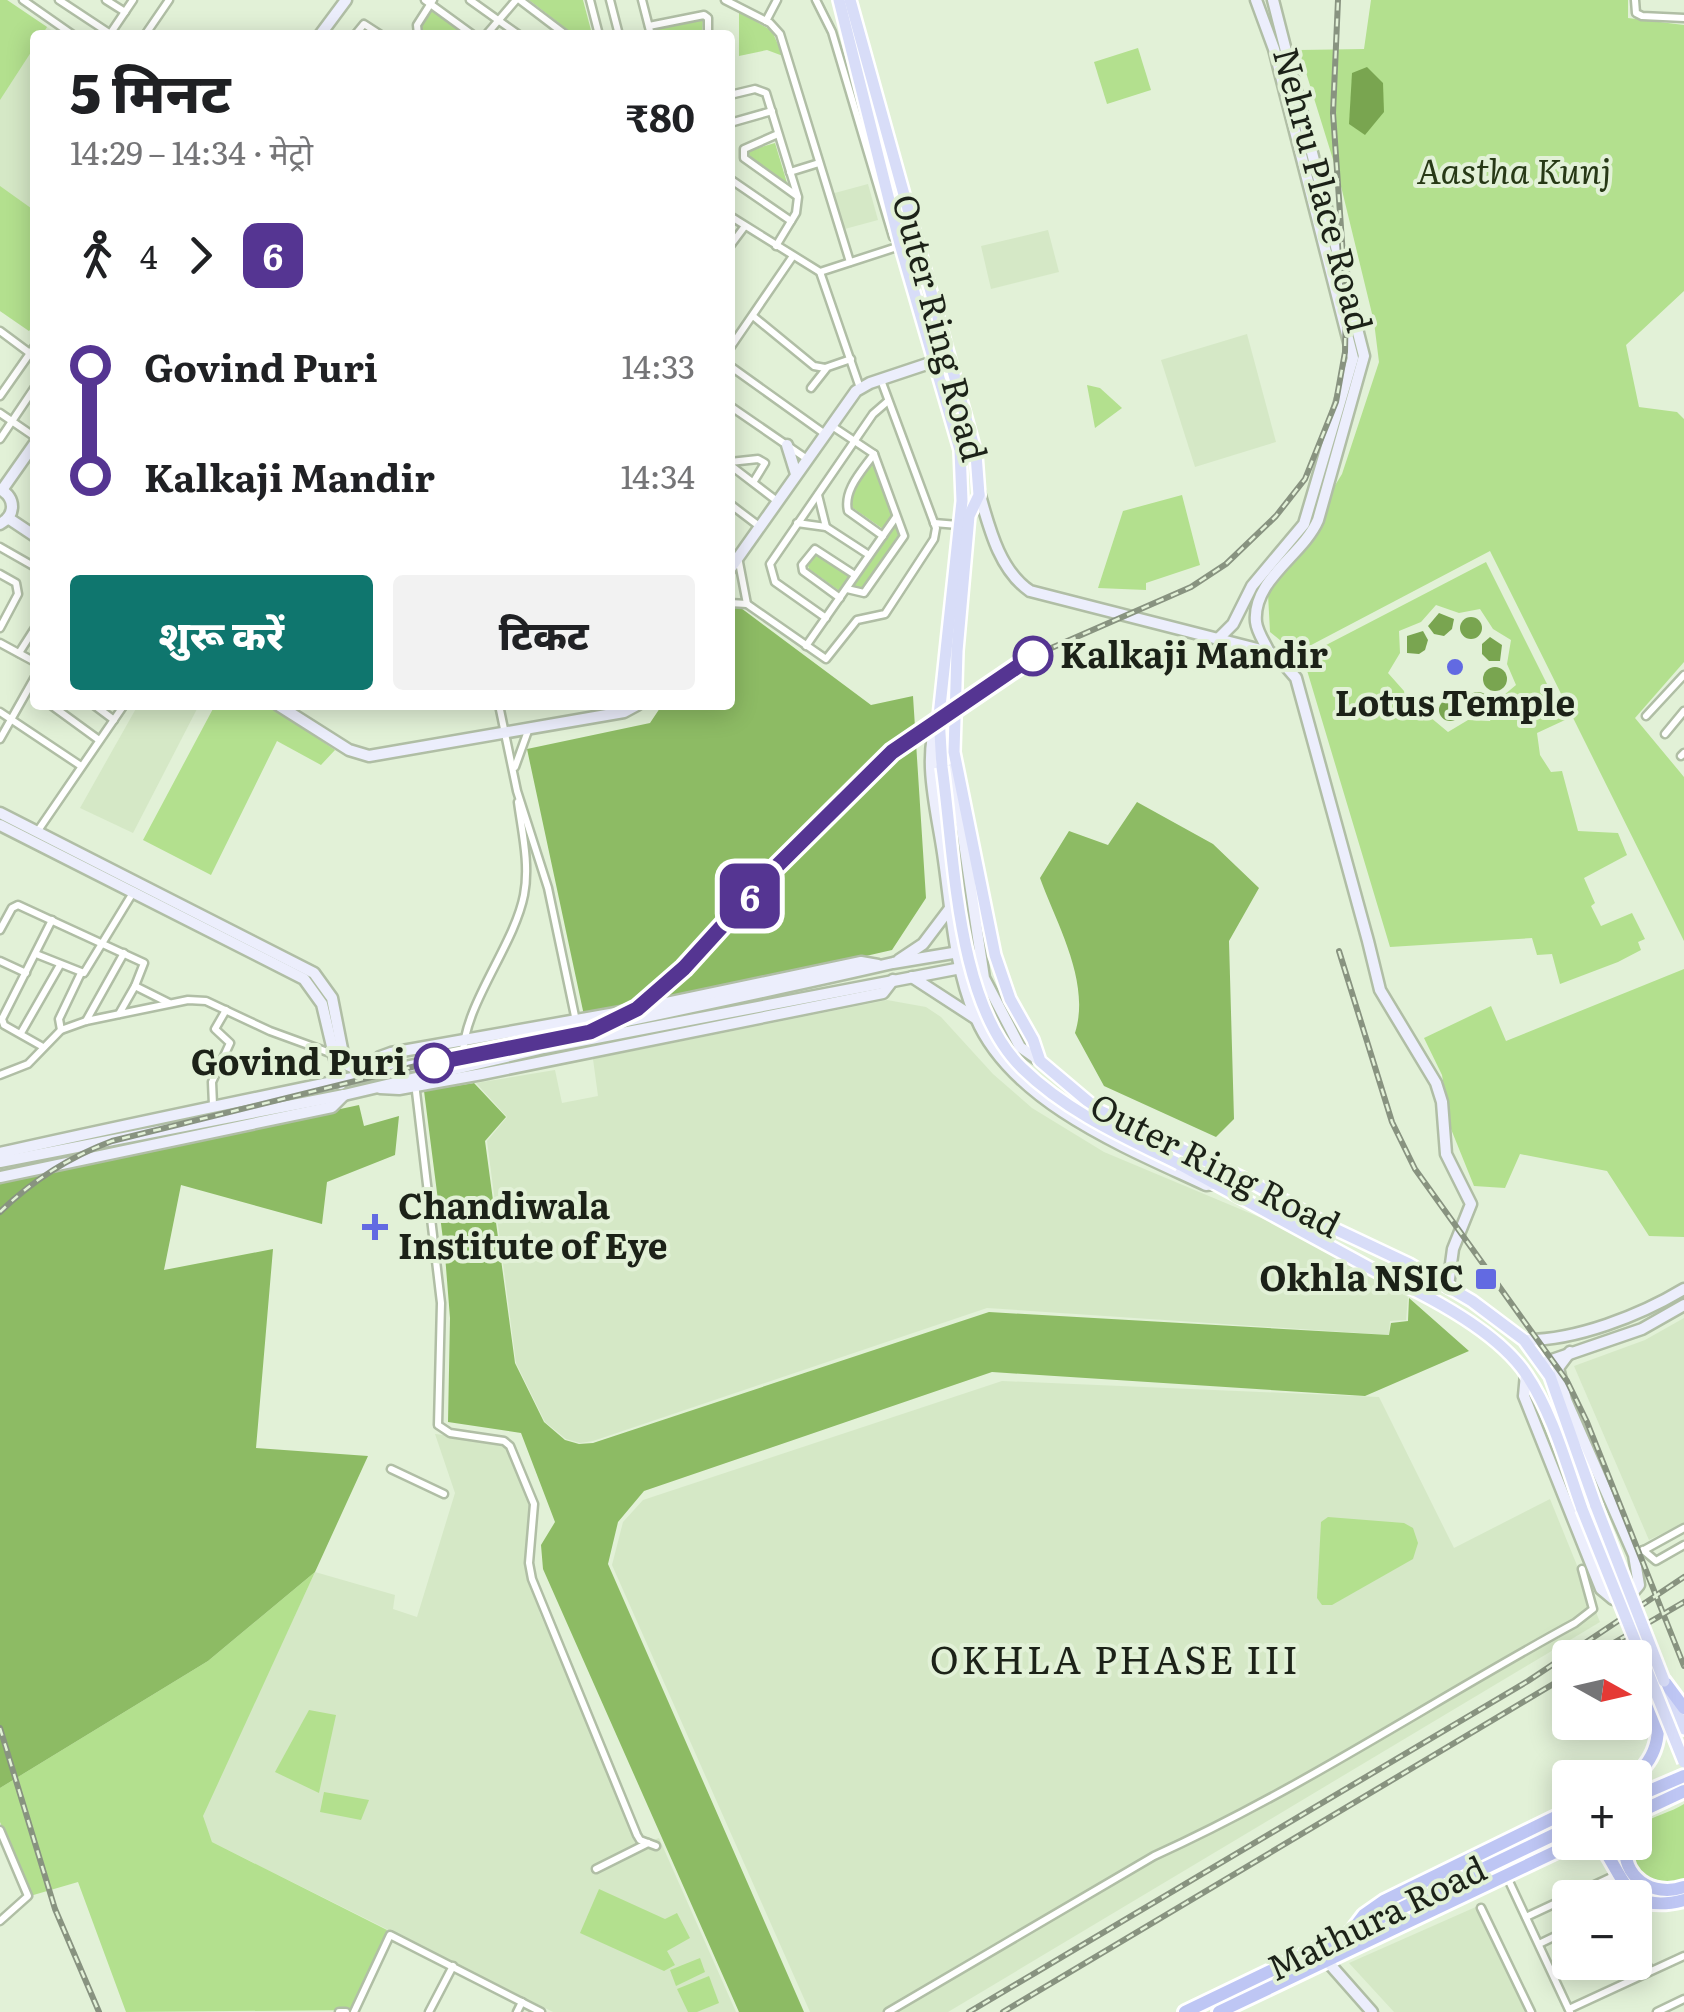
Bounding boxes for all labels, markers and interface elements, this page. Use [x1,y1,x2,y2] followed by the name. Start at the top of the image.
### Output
[1262,41,1388,337] street label: Nehru Place Road
[70,48,231,130] text: 5 मिनट
[626,87,695,144] text: ₹80
[70,127,313,175] text: 14:29 – 14:34 · मेट्रो
[1417,143,1611,195] park label: Aastha Kunj
[881,188,1003,467] street label: Outer Ring Road
[70,228,125,283] icon: walk
[173,228,228,283] icon: forward
[263,229,283,281] text: 6
[140,231,158,279] text: 4
[144,337,378,394] text: Govind Puri
[622,341,695,389] text: 14:33
[144,447,435,504] text: Kalkaji Mandir
[620,451,695,499] text: 14:34
[70,575,373,690] button: शुरू करें
[393,575,695,690] button: टिकट
[1060,627,1328,679] place label: Kalkaji Mandir
[1014,637,1052,675] marker: Kalkaji Mandir
[1444,656,1466,678] marker: Lotus Temple
[1335,675,1575,727] place label: Lotus Temple
[718,864,782,928] line badge: 6
[740,870,760,922] text: 6
[191,1034,406,1086] place label: Govind Puri
[415,1044,453,1082] marker: Govind Puri
[1082,1078,1351,1249] street label: Outer Ring Road
[398,1178,668,1270] place label: Chandiwala Institute of Eye
[362,1214,388,1240] marker: Chandiwala Institute of Eye
[1259,1250,1464,1302] place label: Okhla NSIC
[1473,1266,1499,1292] marker: Okhla NSIC
[930,1629,1300,1686] district label: OKHLA PHASE III
[1552,1640,1652,1740] north arrow
[1552,1640,1652,1980] map controls
[1552,1760,1652,1860] button: +
[1257,1841,1494,1992] street label: Mathura Road
[1552,1880,1652,1980] button: −

